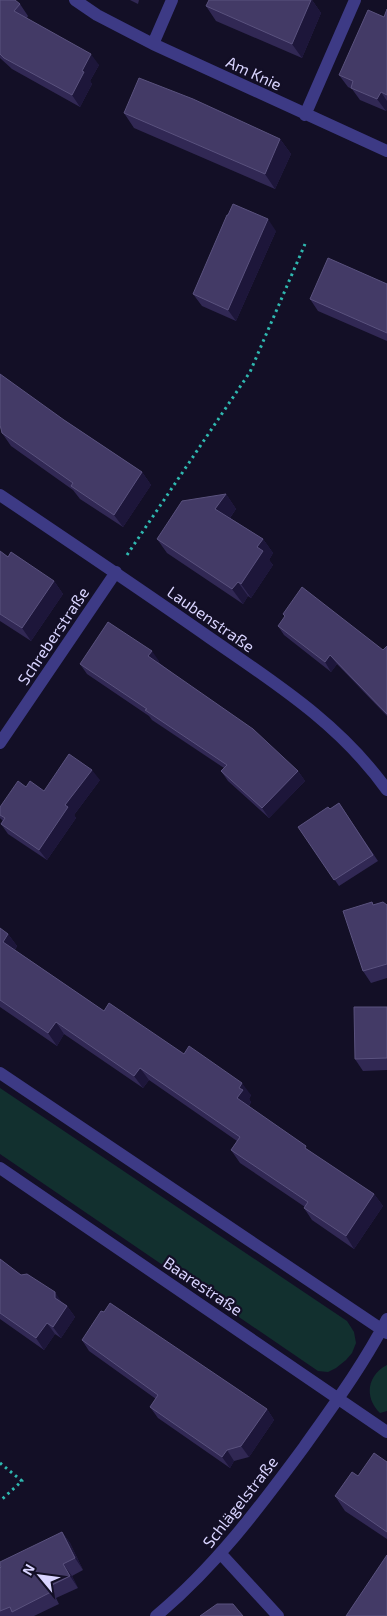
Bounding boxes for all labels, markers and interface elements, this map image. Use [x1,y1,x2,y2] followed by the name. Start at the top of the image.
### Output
[224,51,285,94] street label: Am Knie
[164,582,258,656] street label: Laubenstraße
[13,583,92,688] street label: Schreberstraße
[160,1252,246,1319] street label: Baarestraße
[198,1452,281,1551] street label: Schlägelstraße
[15,1551,65,1601] north arrow
[18,1561,38,1578] text: N

